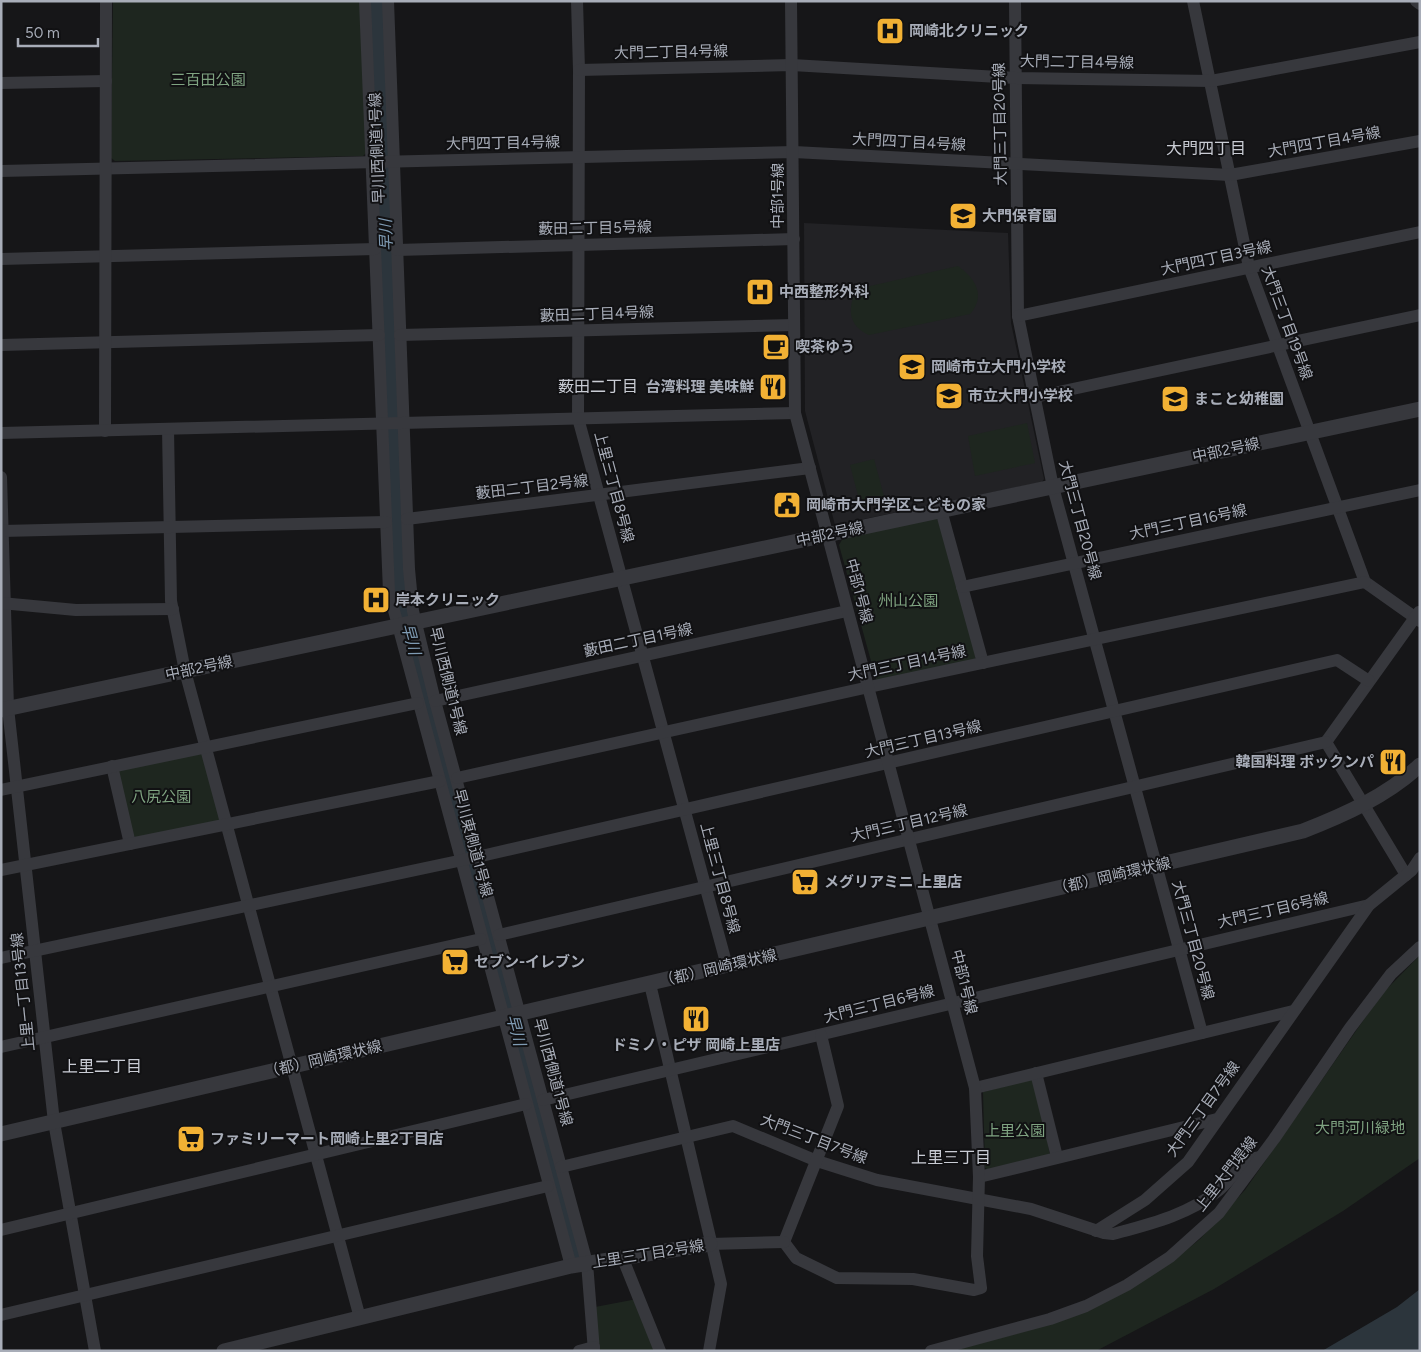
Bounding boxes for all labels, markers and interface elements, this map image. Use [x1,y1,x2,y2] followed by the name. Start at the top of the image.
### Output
[18,15,98,47] scale bar
[875,16,905,46] hospital icon: 岡崎北クリニック
[909,22,1029,40] place label: 岡崎北クリニック
[25,24,60,42] text: 50 m
[614,42,728,62] street label: 大門二丁目4号線
[1020,52,1134,72] street label: 大門二丁目4号線
[990,62,1010,186] street label: 大門三丁目20号線
[170,71,246,89] park label: 三百田公園
[366,92,388,204] street label: 早川西側道1号線
[1266,123,1382,161] street label: 大門四丁目4号線
[851,130,967,154] street label: 大門四丁目4号線
[446,133,560,153] street label: 大門四丁目4号線
[1166,139,1246,158] district label: 大門四丁目
[769,163,787,229] street label: 中部1号線
[948,201,978,231] school or university icon: 大門保育園
[982,207,1057,225] place label: 大門保育園
[376,217,396,251] water label: 早川
[538,218,652,238] street label: 藪田二丁目5号線
[1159,237,1273,279] street label: 大門四丁目3号線
[1258,264,1316,382] street label: 大門三丁目19号線
[745,277,775,307] hospital icon: 中西整形外科
[779,283,869,301] place label: 中西整形外科
[540,303,654,325] street label: 藪田二丁目4号線
[761,332,791,362] cafe icon: 喫茶ゆう
[795,338,855,356] place label: 喫茶ゆう
[897,352,927,382] school or university icon: 岡崎市立大門小学校
[931,358,1066,376] place label: 岡崎市立大門小学校
[758,372,788,402] restaurant icon: 台湾料理 美味鮮
[558,377,638,396] district label: 薮田二丁目
[645,378,754,396] place label: 台湾料理 美味鮮
[934,381,964,411] school or university icon: 市立大門小学校
[1160,384,1190,414] school or university icon: まこと幼稚園
[968,387,1073,405] place label: 市立大門小学校
[1194,390,1284,408] place label: まこと幼稚園
[591,430,637,544] street label: 上里三丁目8号線
[1191,434,1261,466] street label: 中部2号線
[1055,458,1105,582] street label: 大門三丁目20号線
[475,471,589,503] street label: 藪田二丁目2号線
[772,490,802,520] public building icon: 岡崎市大門学区こどもの家
[806,496,986,514] place label: 岡崎市大門学区こどもの家
[1128,501,1248,543] street label: 大門三丁目16号線
[795,518,865,550] street label: 中部2号線
[842,557,876,625] street label: 中部1号線
[361,585,391,615] hospital icon: 岸本クリニック
[395,591,500,609] place label: 岸本クリニック
[878,592,938,610] park label: 州山公園
[582,620,694,660] street label: 藪田二丁目1号線
[398,621,425,659] water label: 早川
[426,625,470,737] street label: 早川西側道1号線
[846,642,968,684] street label: 大門三丁目14号線
[164,652,234,684] street label: 中部2号線
[863,717,983,761] street label: 大門三丁目13号線
[1378,747,1408,777] restaurant icon: 韓国料理 ボックンパ
[1235,753,1374,771] place label: 韓国料理 ボックンパ
[450,787,496,899] street label: 早川東側道1号線
[131,788,191,806] park label: 八尻公園
[849,801,969,845] street label: 大門三丁目12号線
[697,821,743,935] street label: 上里三丁目8号線
[1052,854,1172,898] street label: （都）岡崎環状線
[790,867,820,897] supermarket icon: メグリアミニ 上里店
[824,873,962,891] place label: メグリアミニ 上里店
[1168,878,1218,1002] street label: 大門三丁目20号線
[1216,888,1330,932] street label: 大門三丁目6号線
[8,932,38,1052] street label: 上里一丁目13号線
[658,946,778,990] street label: （都）岡崎環状線
[440,947,470,977] supermarket icon: セブン-イレブン
[947,948,981,1016] street label: 中部1号線
[474,953,585,971] place label: セブン-イレブン
[822,982,936,1026] street label: 大門三丁目6号線
[681,1004,711,1034] restaurant icon: ドミノ・ピザ 岡崎上里店
[503,1012,530,1050] water label: 早川
[530,1016,576,1128] street label: 早川西側道1号線
[612,1036,780,1054] place label: ドミノ・ピザ 岡崎上里店
[263,1037,383,1081] street label: （都）岡崎環状線
[62,1057,142,1076] district label: 上里二丁目
[1162,1058,1244,1160] street label: 大門三丁目7号線
[758,1110,870,1168] street label: 大門三丁目7号線
[1315,1119,1405,1137] park label: 大門河川緑地
[985,1122,1045,1140] park label: 上里公園
[176,1124,206,1154] supermarket icon: ファミリーマート岡崎上里2丁目店
[210,1130,444,1148] place label: ファミリーマート岡崎上里2丁目店
[1191,1133,1261,1215] street label: 上里大門堤線
[911,1148,991,1167] district label: 上里三丁目
[591,1236,705,1272] street label: 上里三丁目2号線

